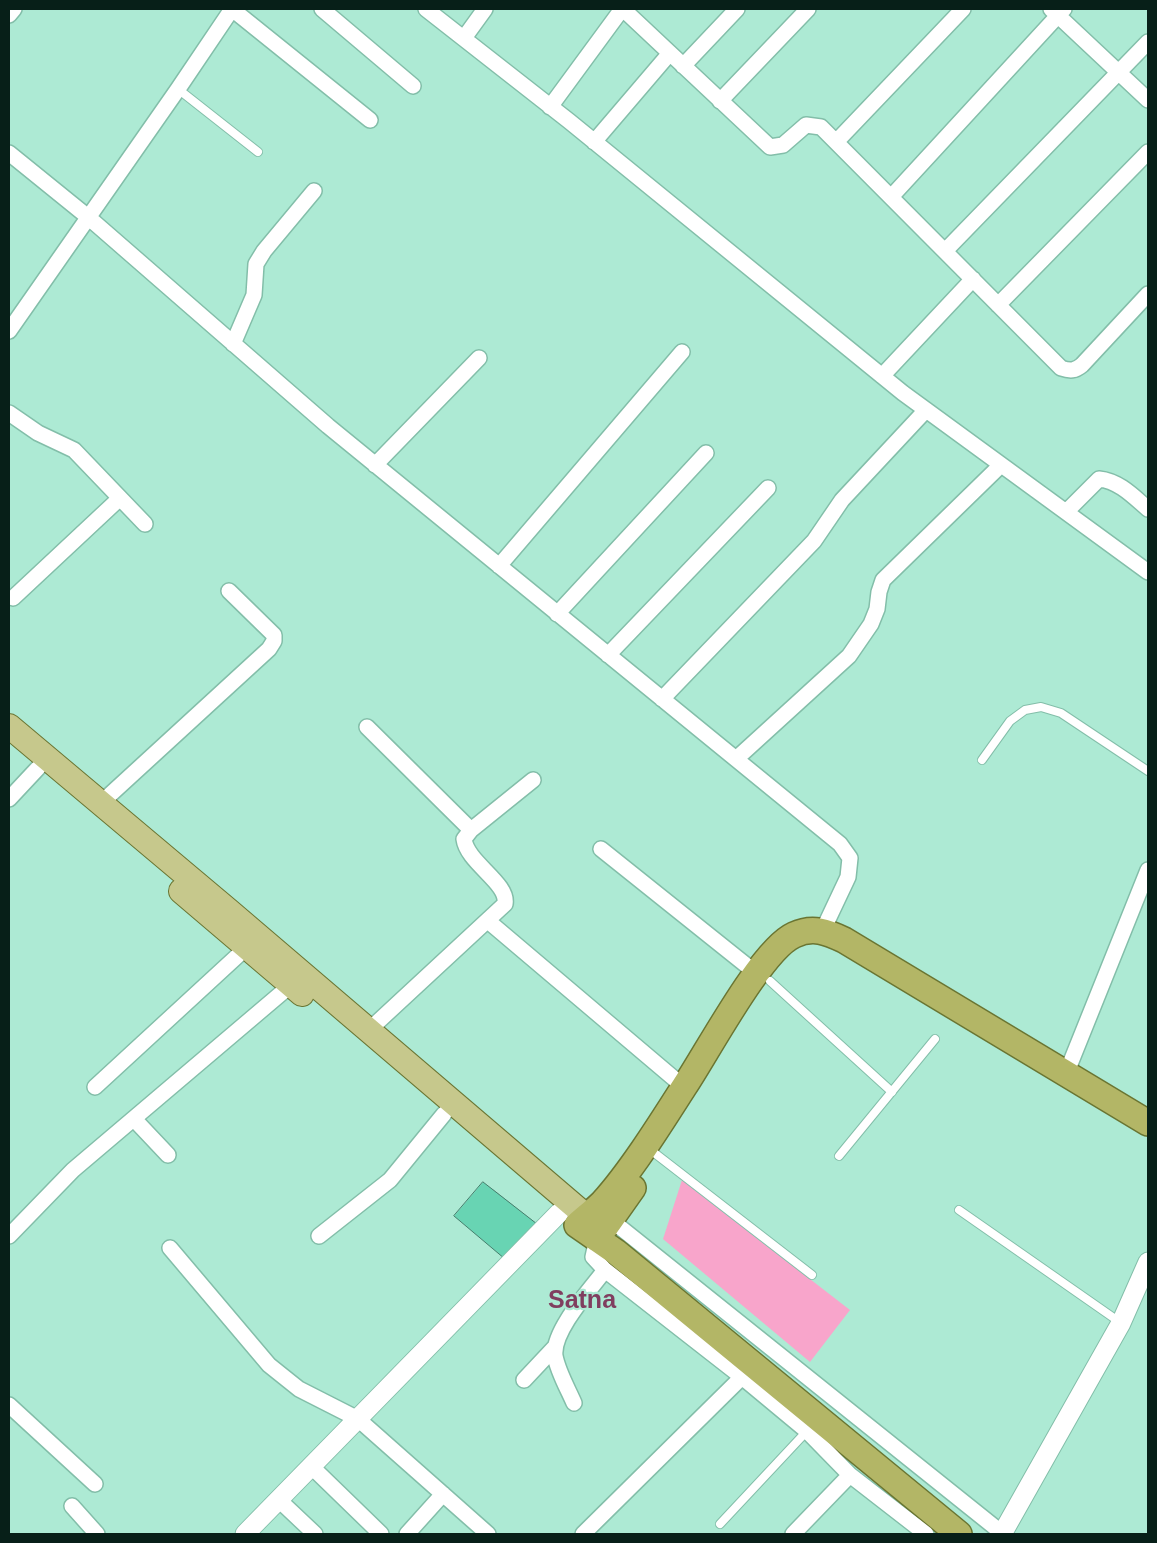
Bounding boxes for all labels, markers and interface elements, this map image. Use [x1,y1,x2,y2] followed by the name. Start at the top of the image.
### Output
[548,1286,616,1316] district label: Satna

